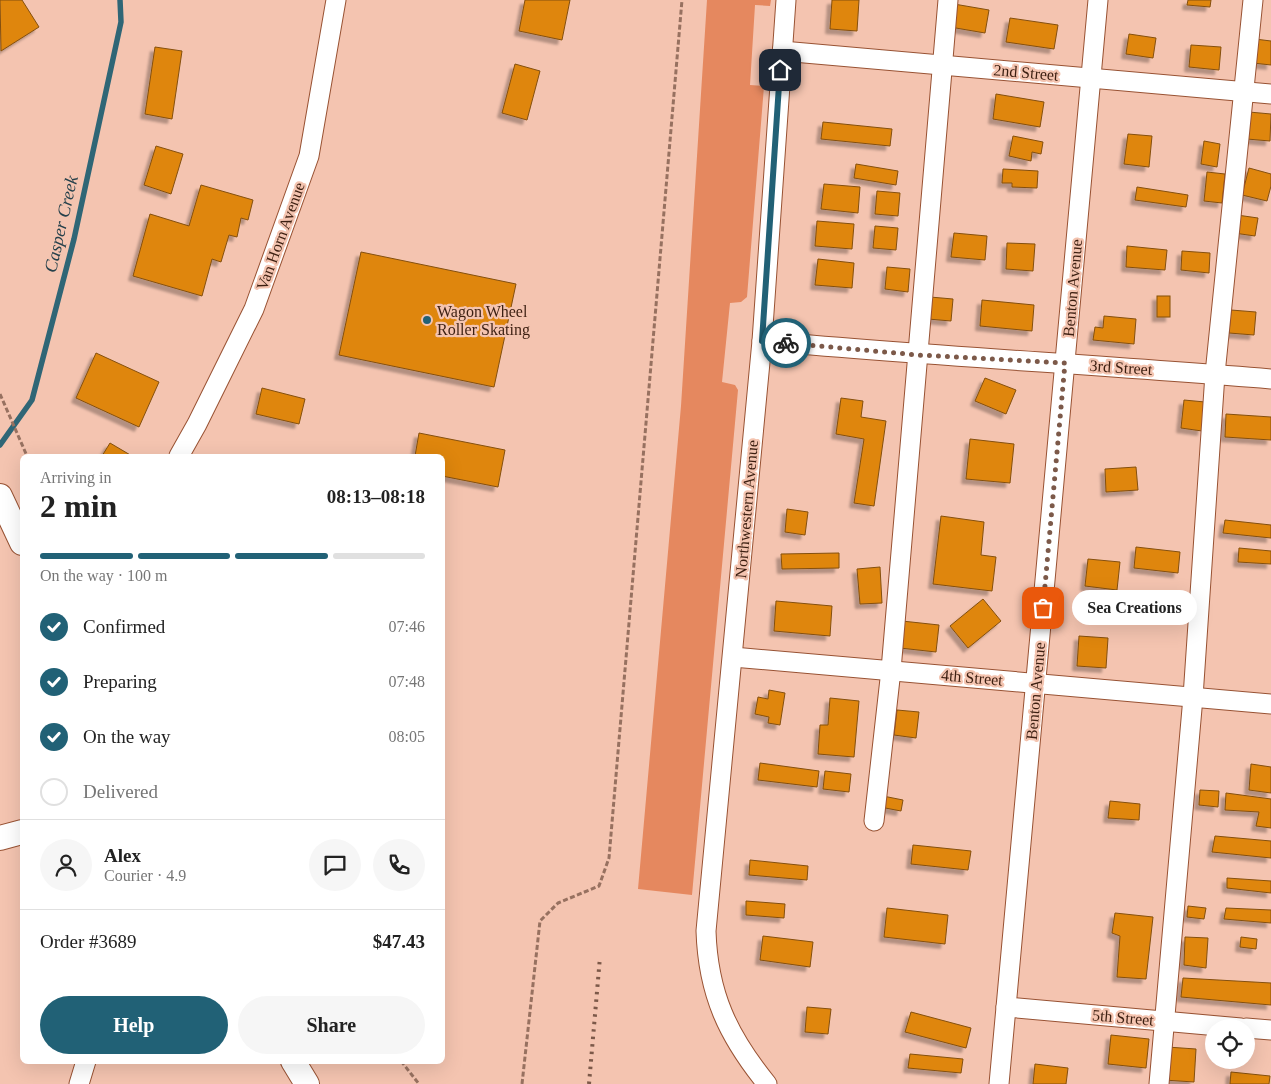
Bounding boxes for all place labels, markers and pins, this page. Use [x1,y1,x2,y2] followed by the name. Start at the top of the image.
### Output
[759,49,801,91] pin
[437,303,530,339] place label: Wagon Wheel Roller Skating
[421,314,433,326] marker: Wagon Wheel Roller Skating
[1022,587,1064,629] pin
[1073,590,1198,626] callout: Sea Creations

